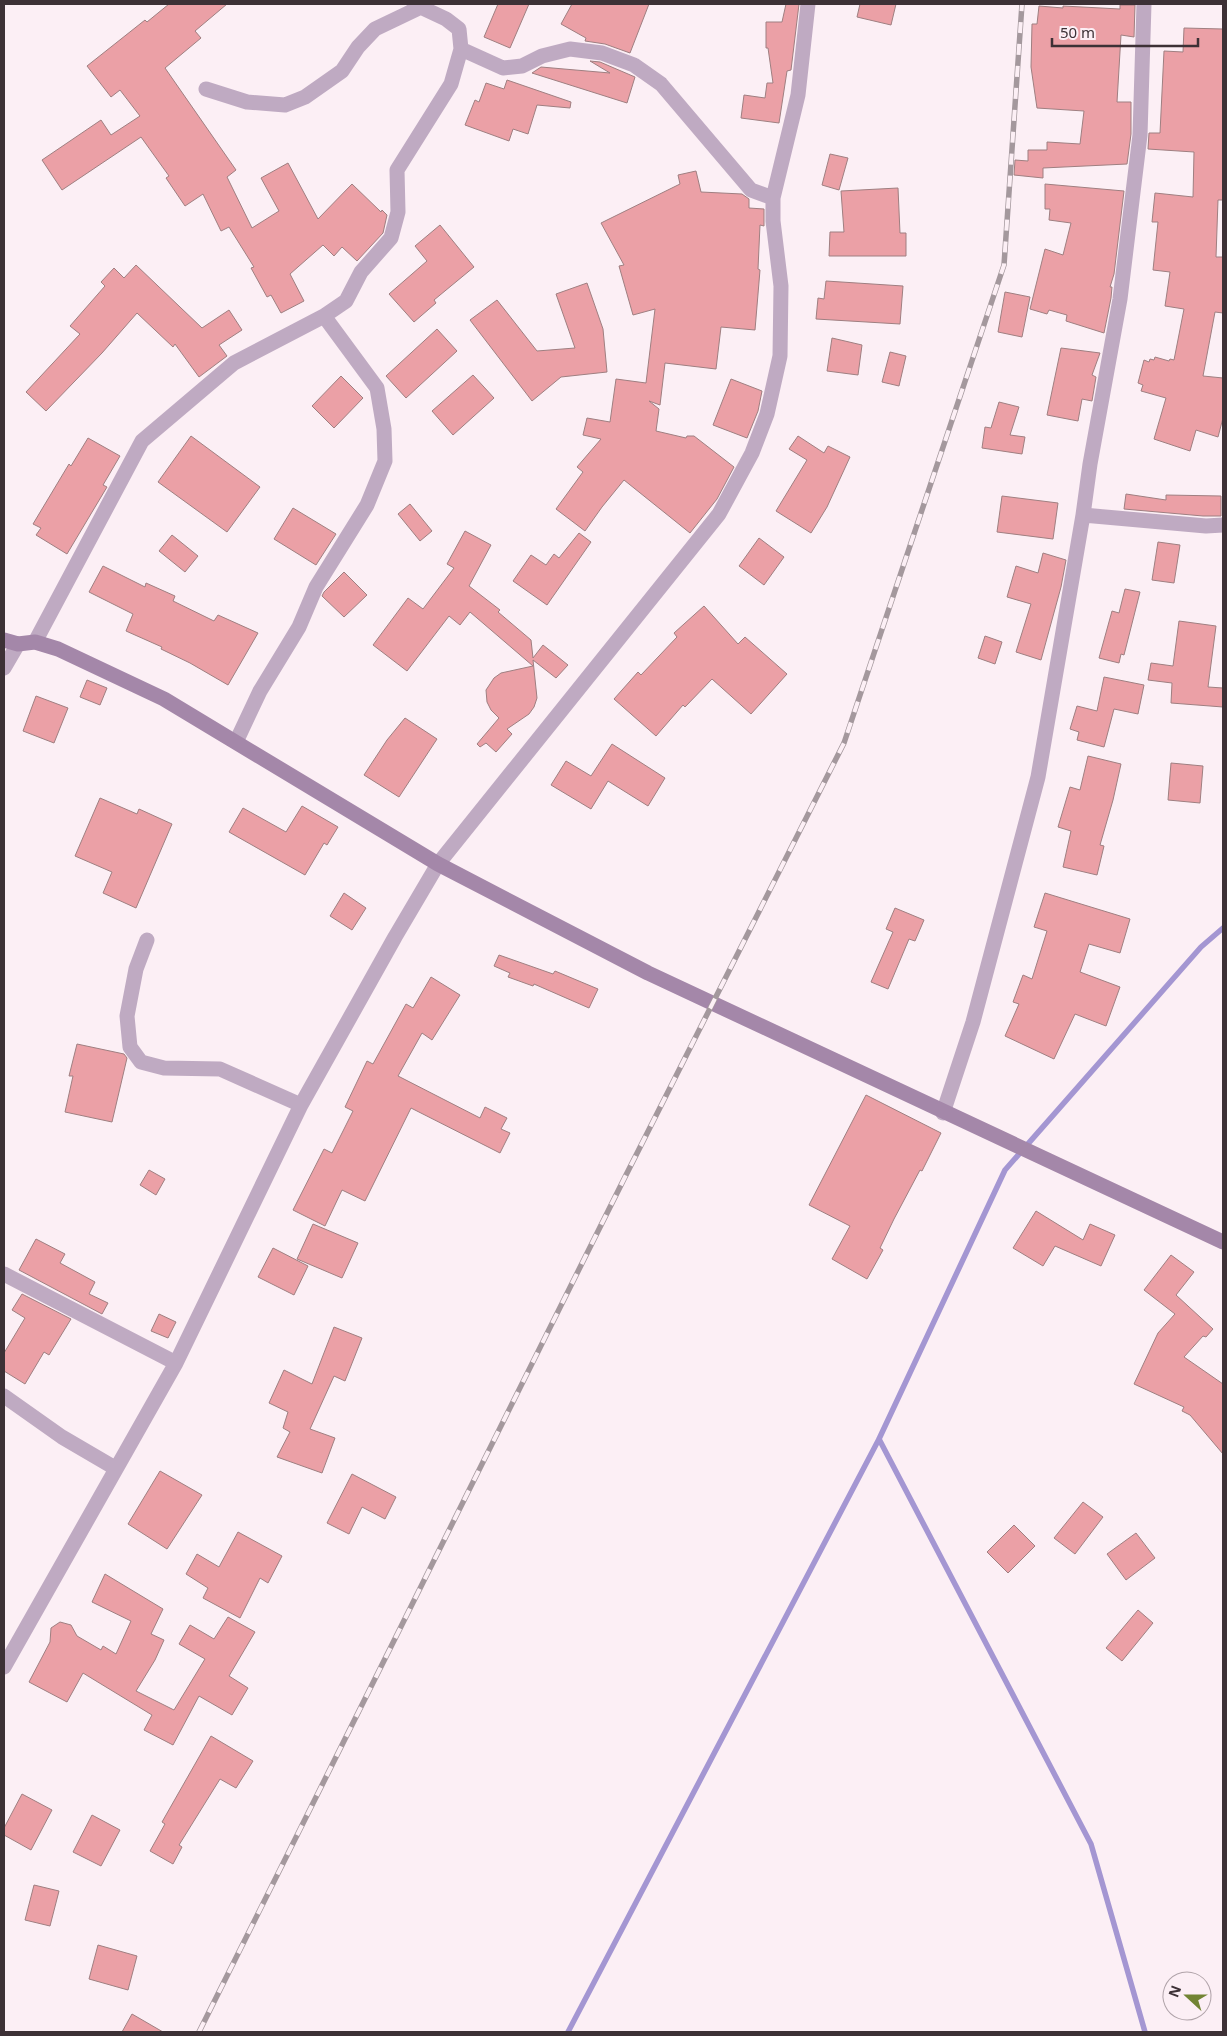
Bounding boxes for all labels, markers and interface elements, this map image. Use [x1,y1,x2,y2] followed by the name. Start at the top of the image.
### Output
[1052,15,1198,47] scale bar
[1060,22,1095,42] text: 50 m
[1162,1971,1212,2021] north arrow
[1163,1982,1185,2000] text: N

